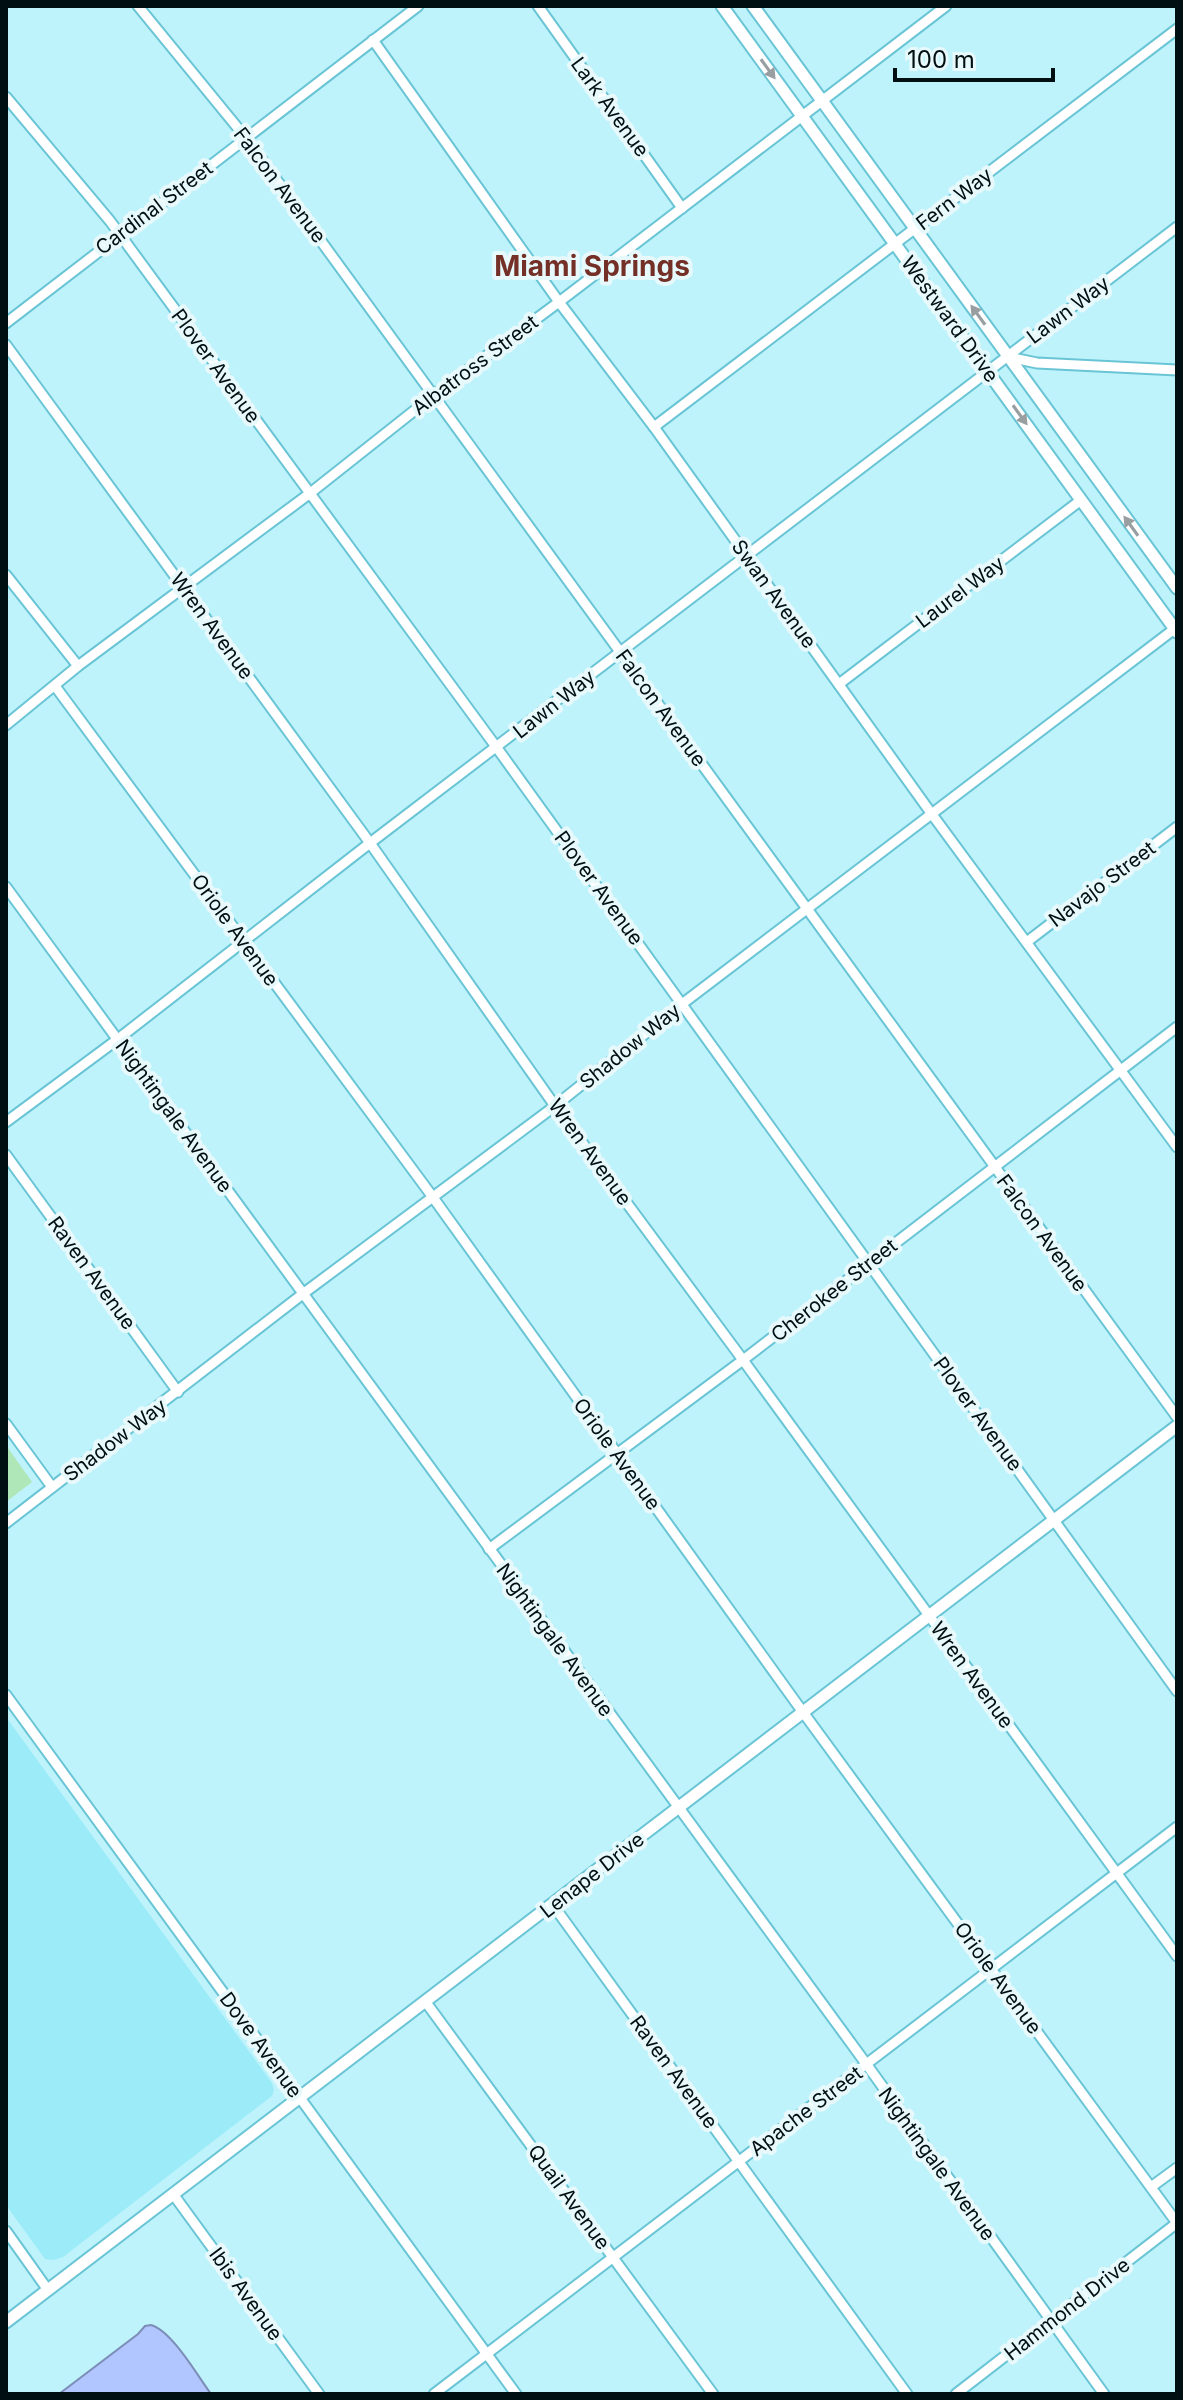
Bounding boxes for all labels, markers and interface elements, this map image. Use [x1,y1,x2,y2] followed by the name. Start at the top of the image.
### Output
[895,32,1053,82] scale bar
[907,45,975,74] text: 100 m
[566,53,654,161] street label: Lark Avenue
[760,58,776,80] one-way arrow
[229,122,331,248] street label: Falcon Avenue
[91,156,218,260] street label: Cardinal Street
[911,163,997,235] street label: Fern Way
[494,249,690,283] district label: Miami Springs
[896,251,1004,387] street label: Westward Drive
[1022,271,1114,349] street label: Lawn Way
[167,304,265,428] street label: Plover Avenue
[971,305,986,326] one-way arrow
[407,310,543,420] street label: Albatross Street
[1012,404,1028,426] one-way arrow
[1123,515,1139,536] one-way arrow
[727,535,821,653] street label: Swan Avenue
[911,551,1009,633] street label: Laurel Way
[165,568,259,684] street label: Wren Avenue
[611,645,711,771] street label: Falcon Avenue
[508,665,600,743] street label: Lawn Way
[550,826,648,950] street label: Plover Avenue
[1044,836,1160,932] street label: Navajo Street
[186,869,284,991] street label: Oriole Avenue
[575,998,685,1094] street label: Shadow Way
[110,1035,238,1197] street label: Nightingale Avenue
[543,1094,637,1210] street label: Wren Avenue
[992,1170,1092,1296] street label: Falcon Avenue
[43,1212,141,1334] street label: Raven Avenue
[766,1233,902,1347] street label: Cherokee Street
[929,1352,1027,1476] street label: Plover Avenue
[568,1393,666,1515] street label: Oriole Avenue
[59,1394,171,1486] street label: Shadow Way
[491,1559,619,1721] street label: Nightingale Avenue
[925,1617,1019,1733] street label: Wren Avenue
[535,1827,649,1923] street label: Lenape Drive
[949,1917,1047,2039] street label: Oriole Avenue
[215,1988,307,2102] street label: Dove Avenue
[625,2011,723,2133] street label: Raven Avenue
[745,2061,867,2161] street label: Apache Street
[873,2083,1001,2245] street label: Nightingale Avenue
[523,2140,615,2254] street label: Quail Avenue
[204,2243,288,2345] street label: Ibis Avenue
[1000,2253,1134,2365] street label: Hammond Drive

